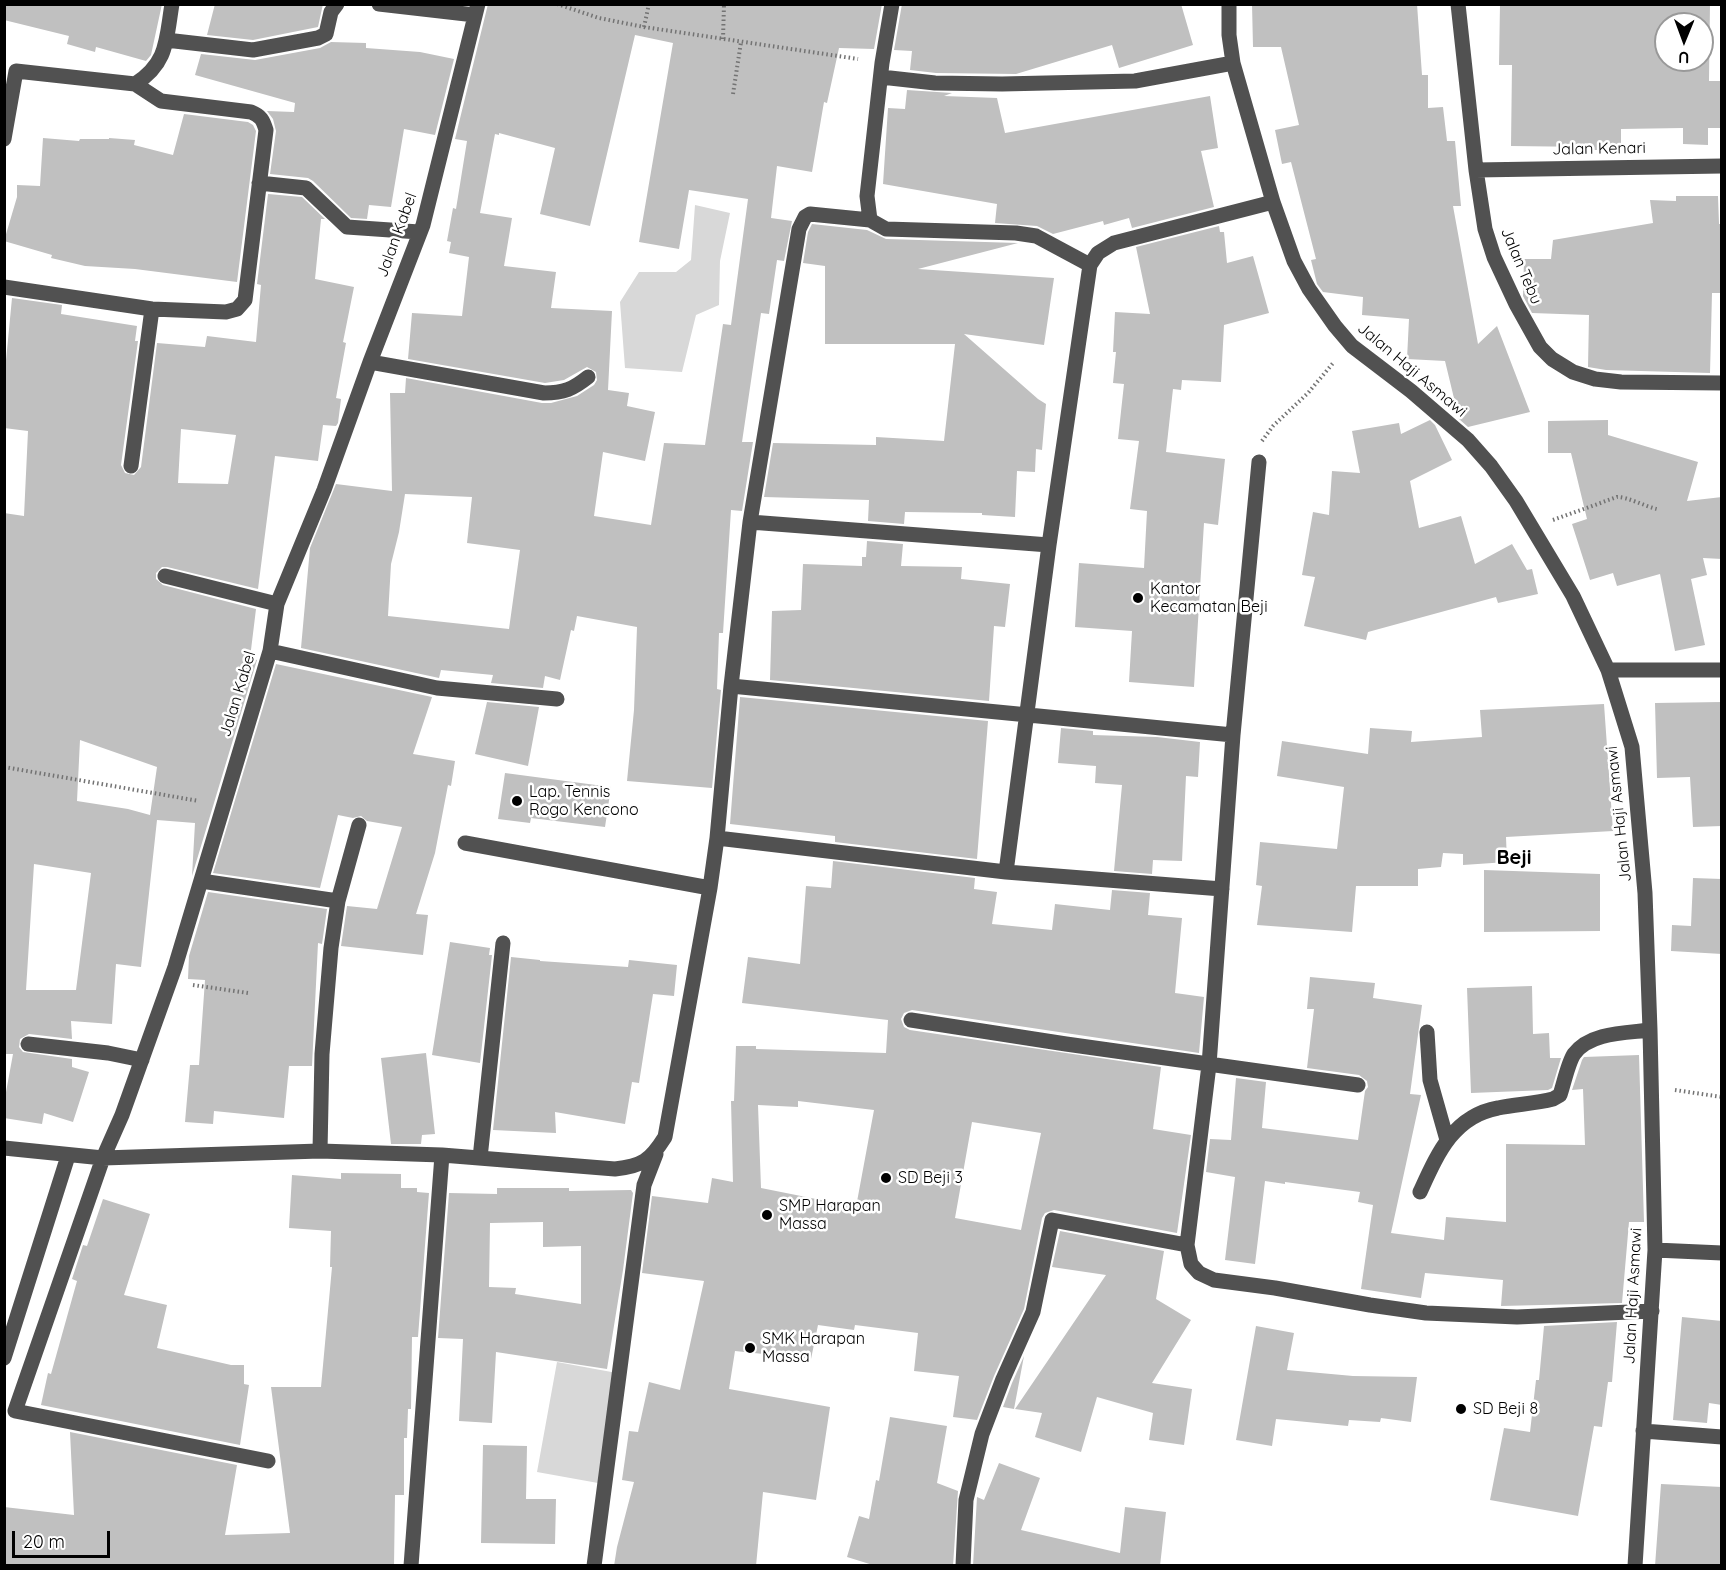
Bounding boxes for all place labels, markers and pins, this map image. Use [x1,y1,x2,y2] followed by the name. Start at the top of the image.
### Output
[1150,579,1268,617] place label: Kantor Kecamatan Beji
[1131,591,1145,605] marker: Kantor Kecamatan Beji
[529,782,639,820] place label: Lap. Tennis Rogo Kencono
[510,794,524,808] marker: Lap. Tennis Rogo Kencono
[898,1168,963,1188] place label: SD Beji 3
[879,1171,893,1185] marker: SD Beji 3
[779,1196,881,1234] place label: SMP Harapan Massa
[760,1208,774,1222] marker: SMP Harapan Massa
[762,1329,865,1367] place label: SMK Harapan Massa
[743,1341,757,1355] marker: SMK Harapan Massa
[1473,1399,1538,1419] place label: SD Beji 8
[1454,1402,1468,1416] marker: SD Beji 8

